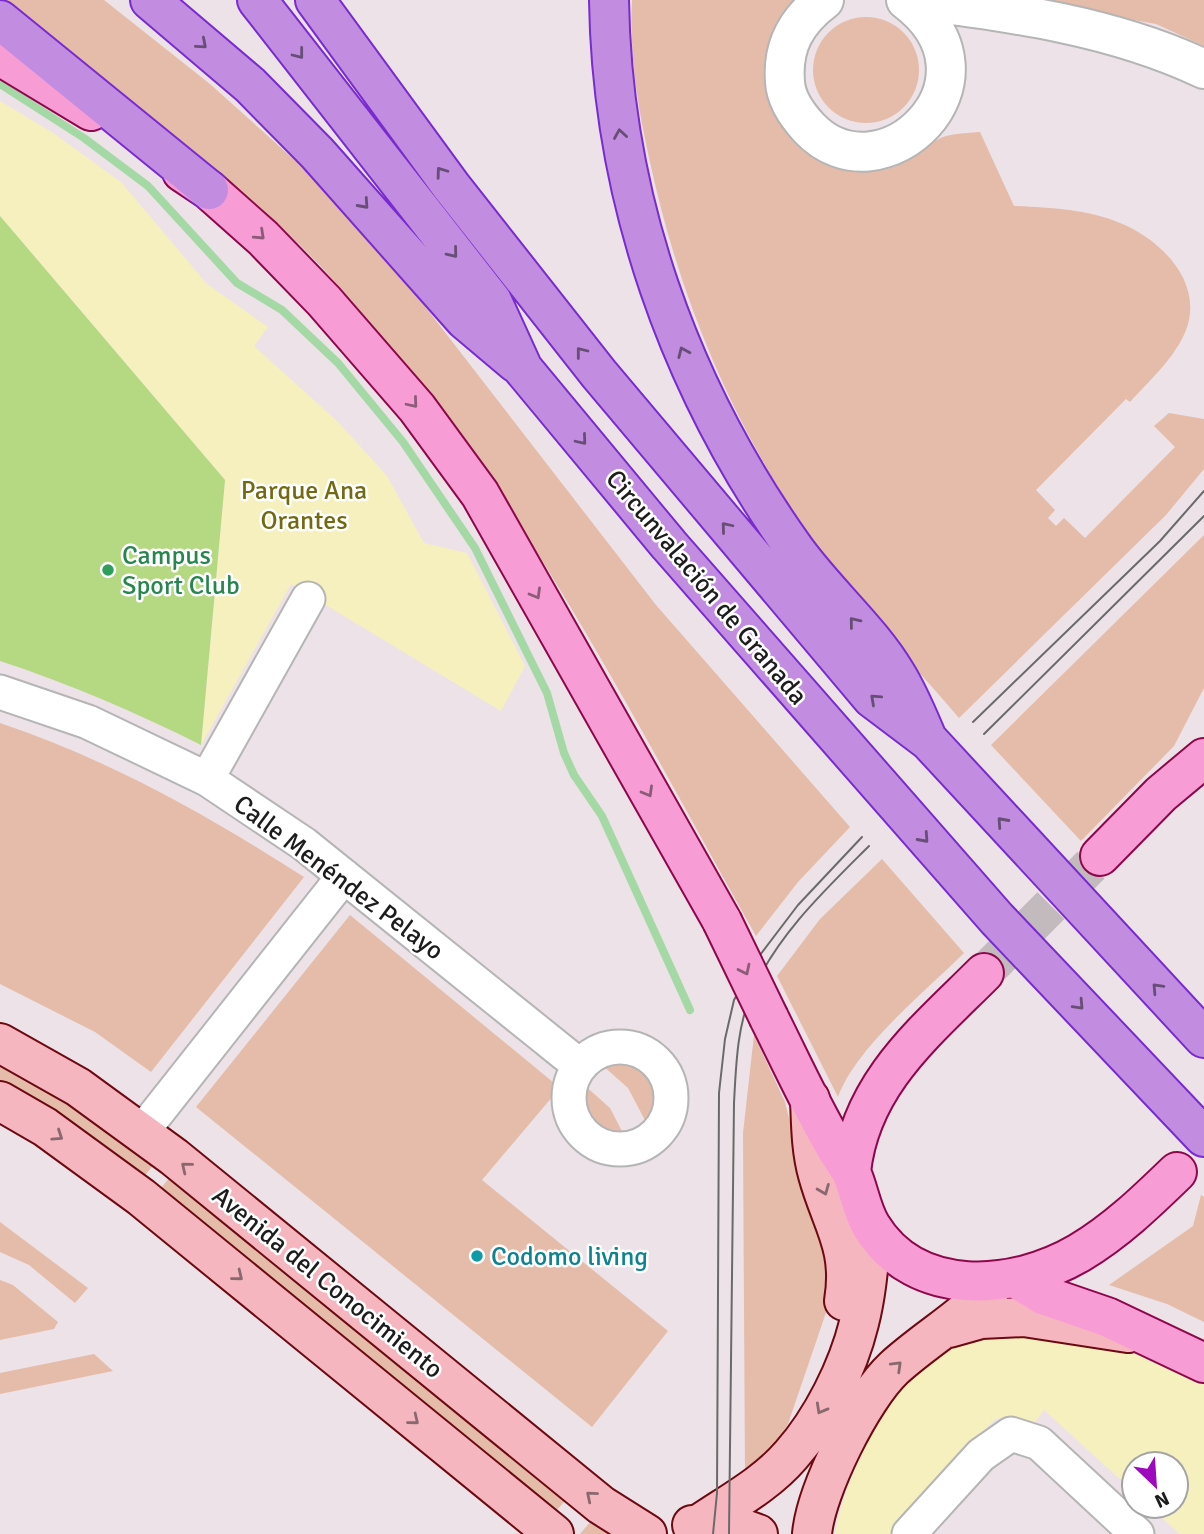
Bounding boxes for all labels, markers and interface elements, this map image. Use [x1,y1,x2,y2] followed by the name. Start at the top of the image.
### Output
[194,36,207,48] one-way arrow
[290,46,303,59] one-way arrow
[613,128,628,140] one-way arrow
[437,168,449,180] one-way arrow
[356,196,368,209] one-way arrow
[252,227,265,239] one-way arrow
[445,245,458,258] one-way arrow
[577,347,590,359] one-way arrow
[677,347,691,359] one-way arrow
[404,395,417,408] one-way arrow
[574,432,586,445] one-way arrow
[599,464,814,712] street label: Circunvalación de Granada
[241,475,367,537] park label: Parque Ana Orantes
[722,522,735,534] one-way arrow
[122,540,240,602] place label: Campus Sport Club
[100,562,116,578] marker: Campus Sport Club
[528,586,541,599] one-way arrow
[850,617,862,630] one-way arrow
[870,695,883,707] one-way arrow
[640,784,653,797] one-way arrow
[227,788,450,967] street label: Calle Menéndez Pelayo
[998,817,1011,830] one-way arrow
[916,830,929,843] one-way arrow
[737,963,751,975] one-way arrow
[1153,984,1166,997] one-way arrow
[1070,997,1083,1010] one-way arrow
[50,1128,63,1140] one-way arrow
[182,1163,195,1175] one-way arrow
[206,1180,449,1386] street label: Avenida del Conocimiento
[815,1183,829,1195] one-way arrow
[491,1241,648,1273] place label: Codomo living
[469,1248,485,1264] marker: Codomo living
[229,1268,242,1280] one-way arrow
[889,1362,902,1375] one-way arrow
[816,1402,829,1414] one-way arrow
[405,1412,418,1424] one-way arrow
[1120,1450,1190,1520] north arrow
[1151,1486,1173,1513] text: N
[586,1492,599,1504] one-way arrow

